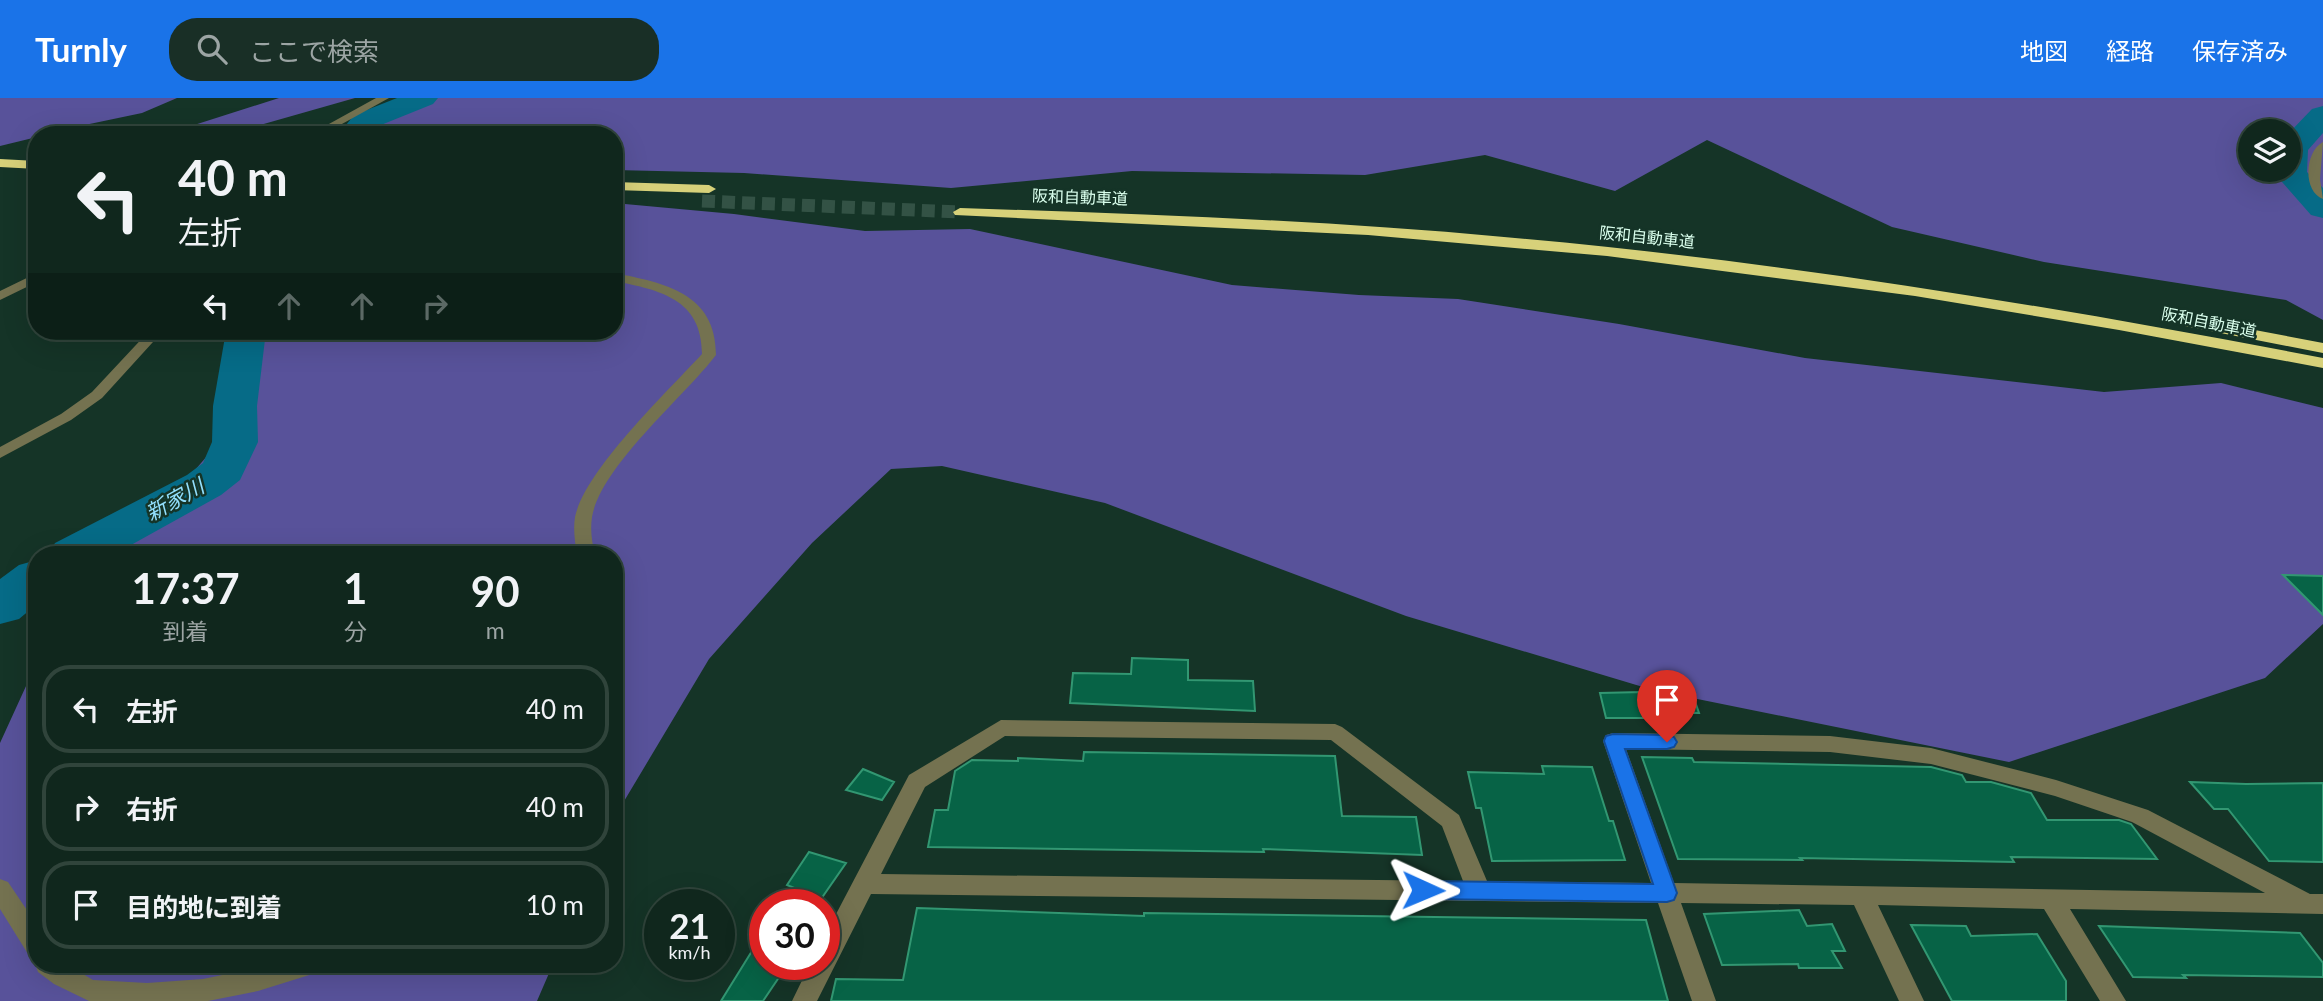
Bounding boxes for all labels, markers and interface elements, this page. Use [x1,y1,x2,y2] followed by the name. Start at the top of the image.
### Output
[169,18,659,81] search box
[35,29,127,69] text: Turnly
[193,30,231,68] icon: search
[249,35,379,67] text: ここで検索
[2020,36,2068,65] text: 地図
[2106,36,2154,65] text: 経路
[2192,36,2288,65] text: 保存済み
[2238,119,2301,182] map controls
[2238,119,2301,182] button: layers
[178,148,288,206] text: 40 m
[63,154,154,245] icon: left
[1032,185,1128,208] street label: 阪和自動車道
[178,212,242,251] text: 左折
[1598,222,1696,251] street label: 阪和自動車道
[197,287,235,325] icon: left
[270,287,308,325] icon: ahead
[343,287,381,325] icon: ahead
[416,287,454,325] icon: right
[2160,303,2258,340] street label: 阪和自動車道
[141,472,210,525] water label: 新家川
[131,563,240,613] text: 17:37
[343,563,367,613] text: 1
[471,566,520,616] text: 90
[486,616,505,644] text: m
[163,617,209,645] text: 到着
[344,617,367,645] text: 分
[1637,670,1697,742] pin
[1648,681,1686,719] icon: arrive
[67,690,105,728] icon: left
[526,693,584,725] text: 40 m
[126,695,178,727] text: 左折
[67,788,105,826] icon: right
[526,791,584,823] text: 40 m
[126,793,178,825] text: 右折
[1386,853,1460,927] position arrow
[67,886,105,924] icon: arrive
[526,889,584,921] text: 10 m
[749,889,840,980] speed limit sign: 30
[126,891,282,923] text: 目的地に到着
[669,904,710,946] text: 21
[668,941,711,963] text: km/h

